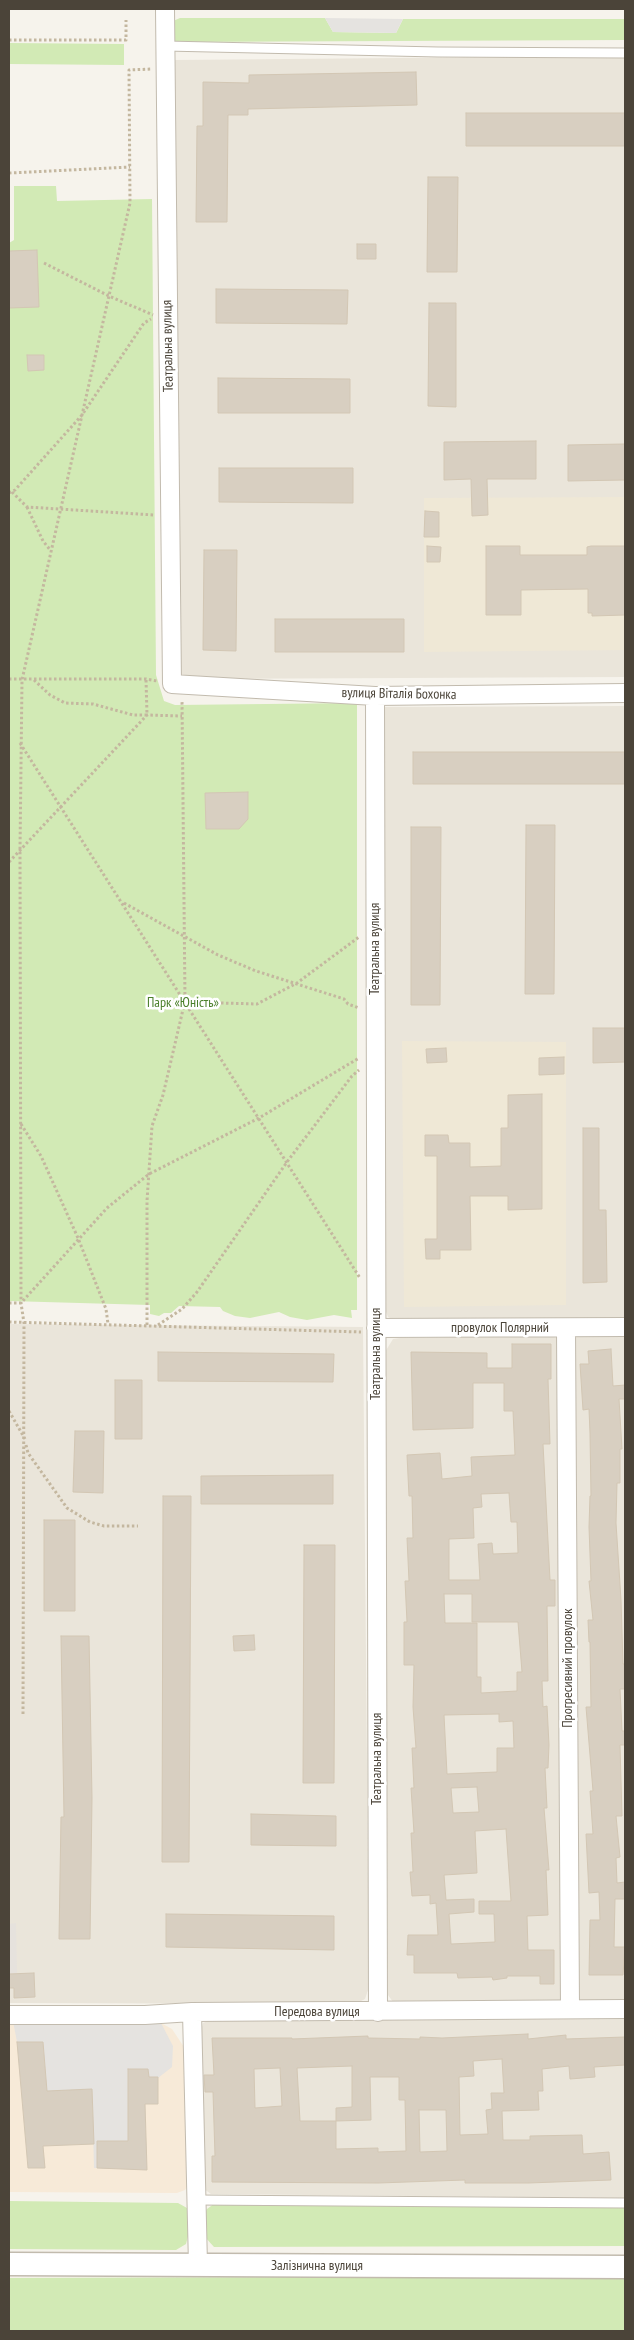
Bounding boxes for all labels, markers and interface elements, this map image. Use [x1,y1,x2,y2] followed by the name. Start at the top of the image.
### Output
[159,300,177,392] street label: Театральна вулиця
[342,685,456,703] street label: вулиця Віталія Бохонка
[367,903,383,995] street label: Театральна вулиця
[147,995,219,1011] park label: Парк «Юність»
[368,1308,384,1400] street label: Театральна вулиця
[451,1320,549,1336] street label: провулок Полярний
[560,1608,576,1728] street label: Прогресивний провулок
[369,1713,385,1805] street label: Театральна вулиця
[274,2004,360,2020] street label: Передова вулиця
[271,2258,363,2274] street label: Залізнична вулиця

